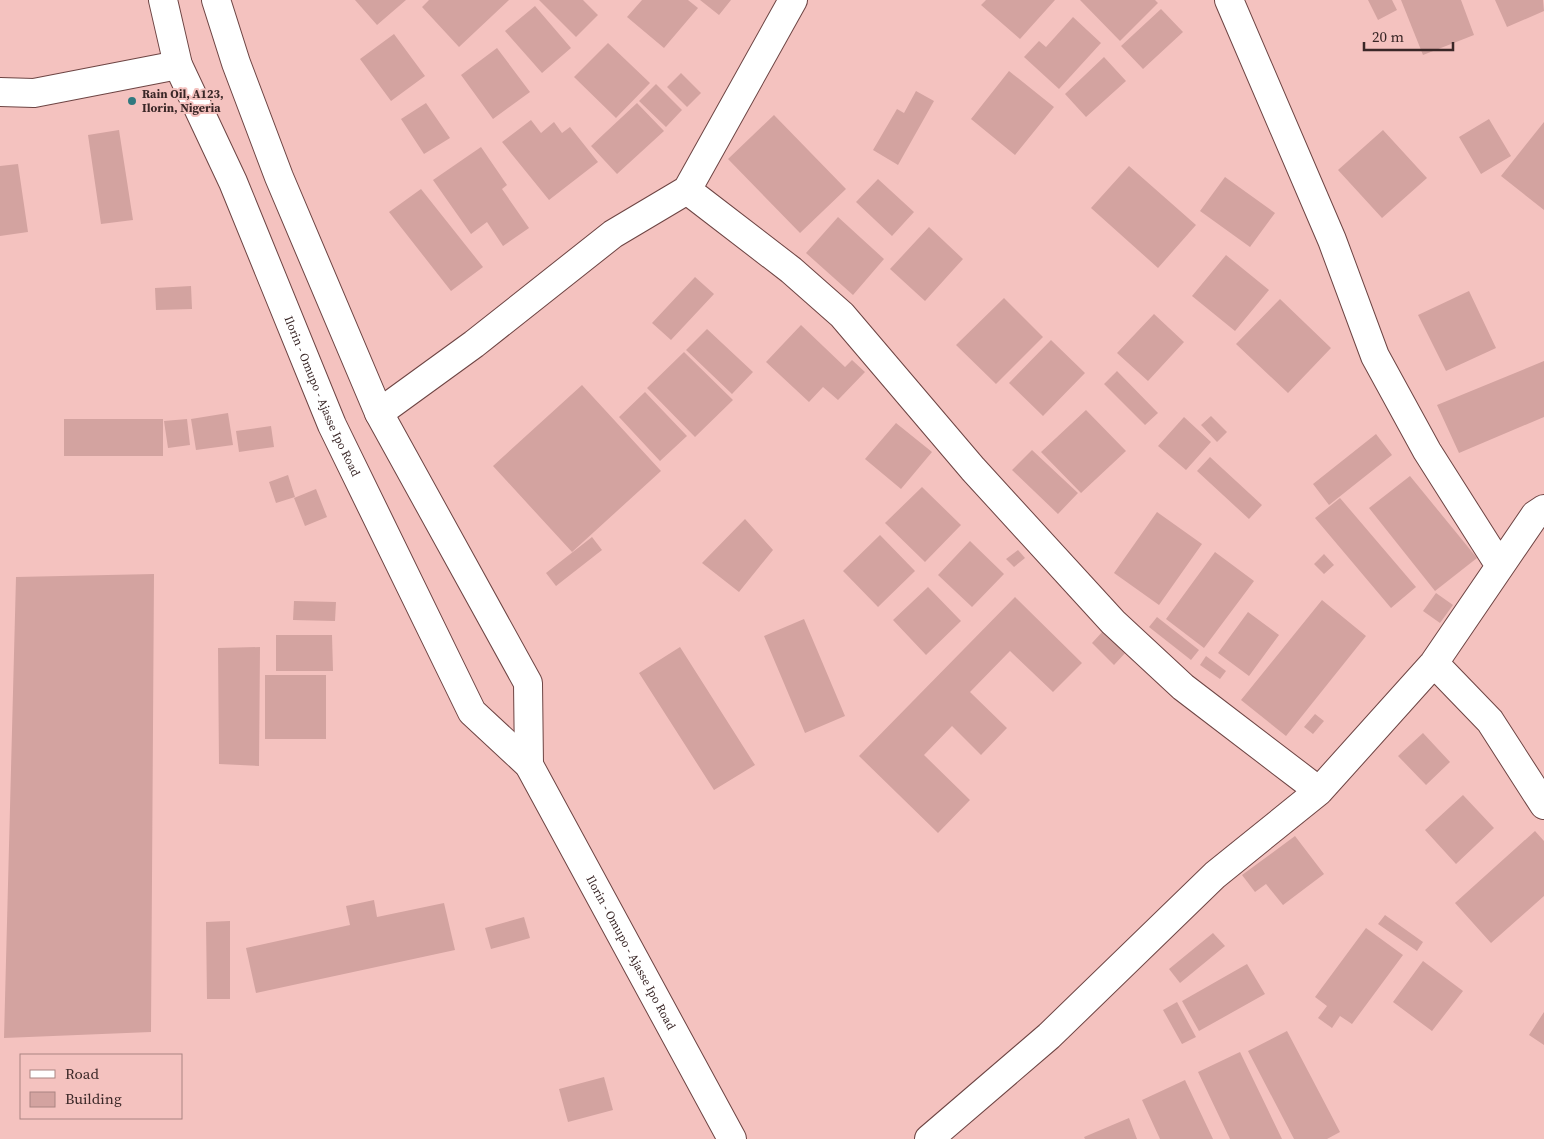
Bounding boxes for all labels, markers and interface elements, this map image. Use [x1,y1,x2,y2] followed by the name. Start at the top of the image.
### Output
[1364,20,1453,52] scale bar
[1372,26,1404,47] text: 20 m
[142,86,224,116] place label: Rain Oil, A123, Ilorin, Nigeria
[126,95,138,107] marker: Rain Oil, A123, Ilorin, Nigeria
[280,314,364,479] street label: Ilorin - Omupo - Ajasse Ipo Road
[582,873,679,1033] street label: Ilorin - Omupo - Ajasse Ipo Road
[20,1054,182,1119] legend
[65,1063,99,1084] text: Road
[65,1088,122,1109] text: Building

